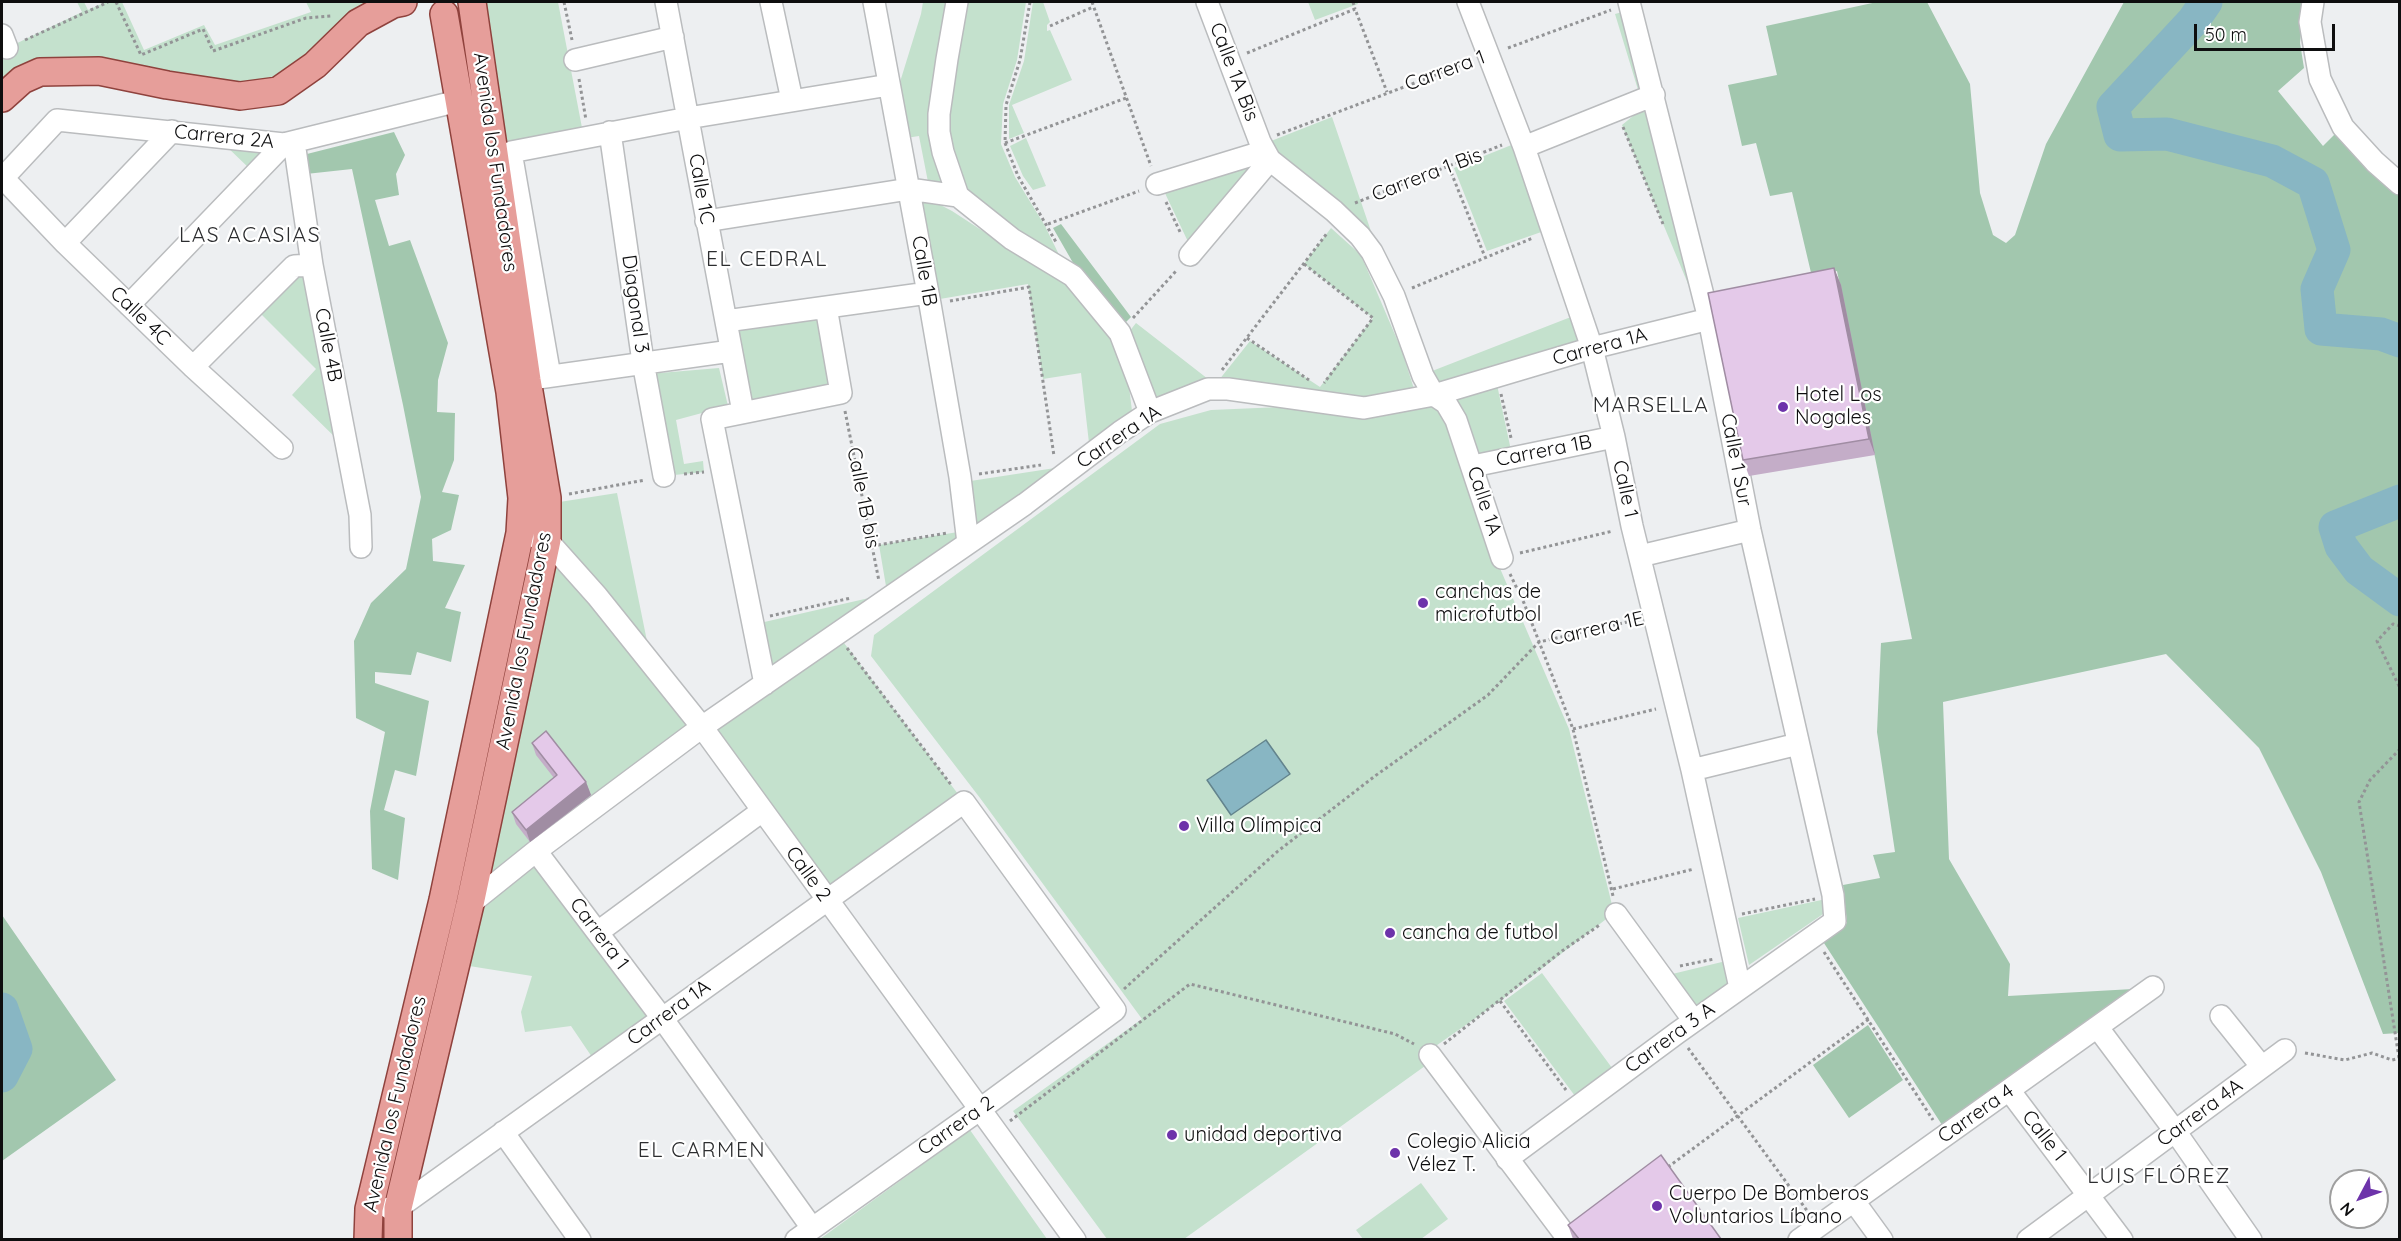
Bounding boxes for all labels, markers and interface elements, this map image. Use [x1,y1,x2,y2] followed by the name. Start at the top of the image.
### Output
[2197,12,2338,50] scale bar
[1204,19,1264,125] street label: Calle 1A Bis
[2205,23,2247,46] text: 50 m
[1401,45,1489,97] street label: Carrera 1
[468,51,522,273] street label: Avenida los Fundadores
[173,120,275,154] street label: Carrera 2A
[1369,143,1485,207] street label: Carrera 1 Bis
[683,152,719,226] street label: Calle 1C
[179,223,321,249] district label: LAS ACASIAS
[906,234,942,308] street label: Calle 1B
[706,247,828,273] district label: EL CEDRAL
[616,253,654,355] street label: Diagonal 3
[105,281,175,351] street label: Calle 4C
[309,306,347,384] street label: Calle 4B
[1550,323,1650,371] street label: Carrera 1A
[1795,383,1882,430] place label: Hotel Los Nogales
[1593,393,1709,419] district label: MARSELLA
[1072,400,1166,474] street label: Carrera 1A
[1776,400,1790,414] marker: Hotel Los Nogales
[1715,412,1757,508] street label: Calle 1 Sur
[1494,430,1594,472] street label: Carrera 1B
[841,445,885,551] street label: Calle 1B bis
[1607,458,1643,520] street label: Calle 1
[1462,463,1506,539] street label: Calle 1A
[491,530,557,752] street label: Avenida los Fundadores
[1435,580,1541,627] place label: canchas de microfutbol
[1416,596,1430,610] marker: canchas de microfutbol
[1548,607,1646,651] street label: Carrera 1E
[1196,814,1322,838] place label: Villa Olímpica
[1177,819,1191,833] marker: Villa Olímpica
[780,842,836,906] street label: Calle 2
[564,893,634,975] street label: Carrera 1
[1402,921,1558,945] place label: cancha de futbol
[1383,926,1397,940] marker: cancha de futbol
[623,975,715,1051] street label: Carrera 1A
[358,993,432,1215] street label: Avenida los Fundadores
[1620,997,1720,1079] street label: Carrera 3 A
[2153,1074,2247,1152] street label: Carrera 4A
[1933,1079,2019,1149] street label: Carrera 4
[913,1091,999,1161] street label: Carrera 2
[2017,1106,2071,1166] street label: Calle 1
[1184,1123,1342,1147] place label: unidad deportiva
[1165,1128,1179,1142] marker: unidad deportiva
[1407,1130,1531,1177] place label: Colegio Alicia Vélez T.
[638,1138,766,1164] district label: EL CARMEN
[1388,1146,1402,1160] marker: Colegio Alicia Vélez T.
[2087,1164,2231,1190] district label: LUIS FLÓREZ
[2329,1169,2389,1229] north arrow
[1669,1182,1869,1229] place label: Cuerpo De Bomberos Voluntarios Líbano
[1650,1199,1664,1213] marker: Cuerpo De Bomberos Voluntarios Líbano
[2336,1199,2358,1221] text: N

